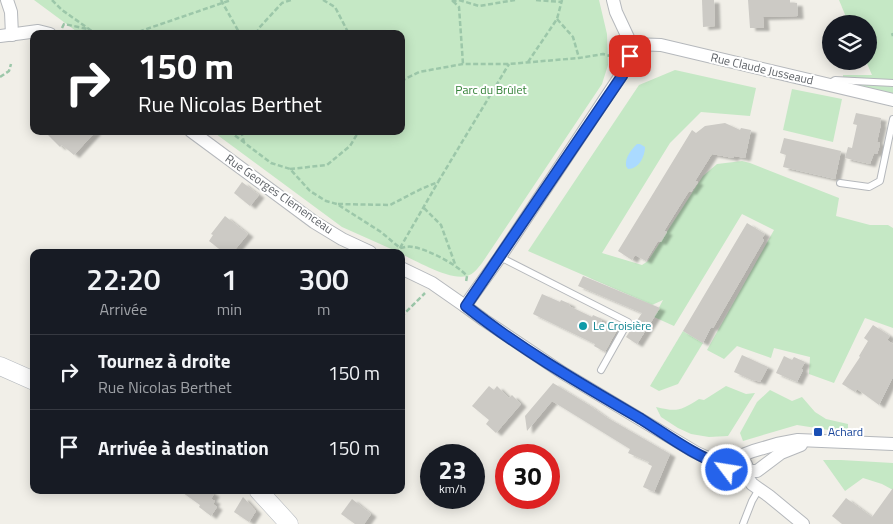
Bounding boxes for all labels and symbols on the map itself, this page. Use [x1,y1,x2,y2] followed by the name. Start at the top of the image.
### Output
[609,35,651,77] pin
[709,47,815,90] street label: Rue Claude Jusseaud
[455,80,527,99] park label: Parc du Brûlet
[221,149,337,238] street label: Rue Georges Clemenceau
[593,316,651,335] place label: Le Croisière
[577,320,589,332] marker: Le Croisière
[828,422,863,441] place label: Achard
[812,426,824,438] marker: Achard
[700,443,752,495] position arrow
[495,444,560,509] speed limit sign: 30

